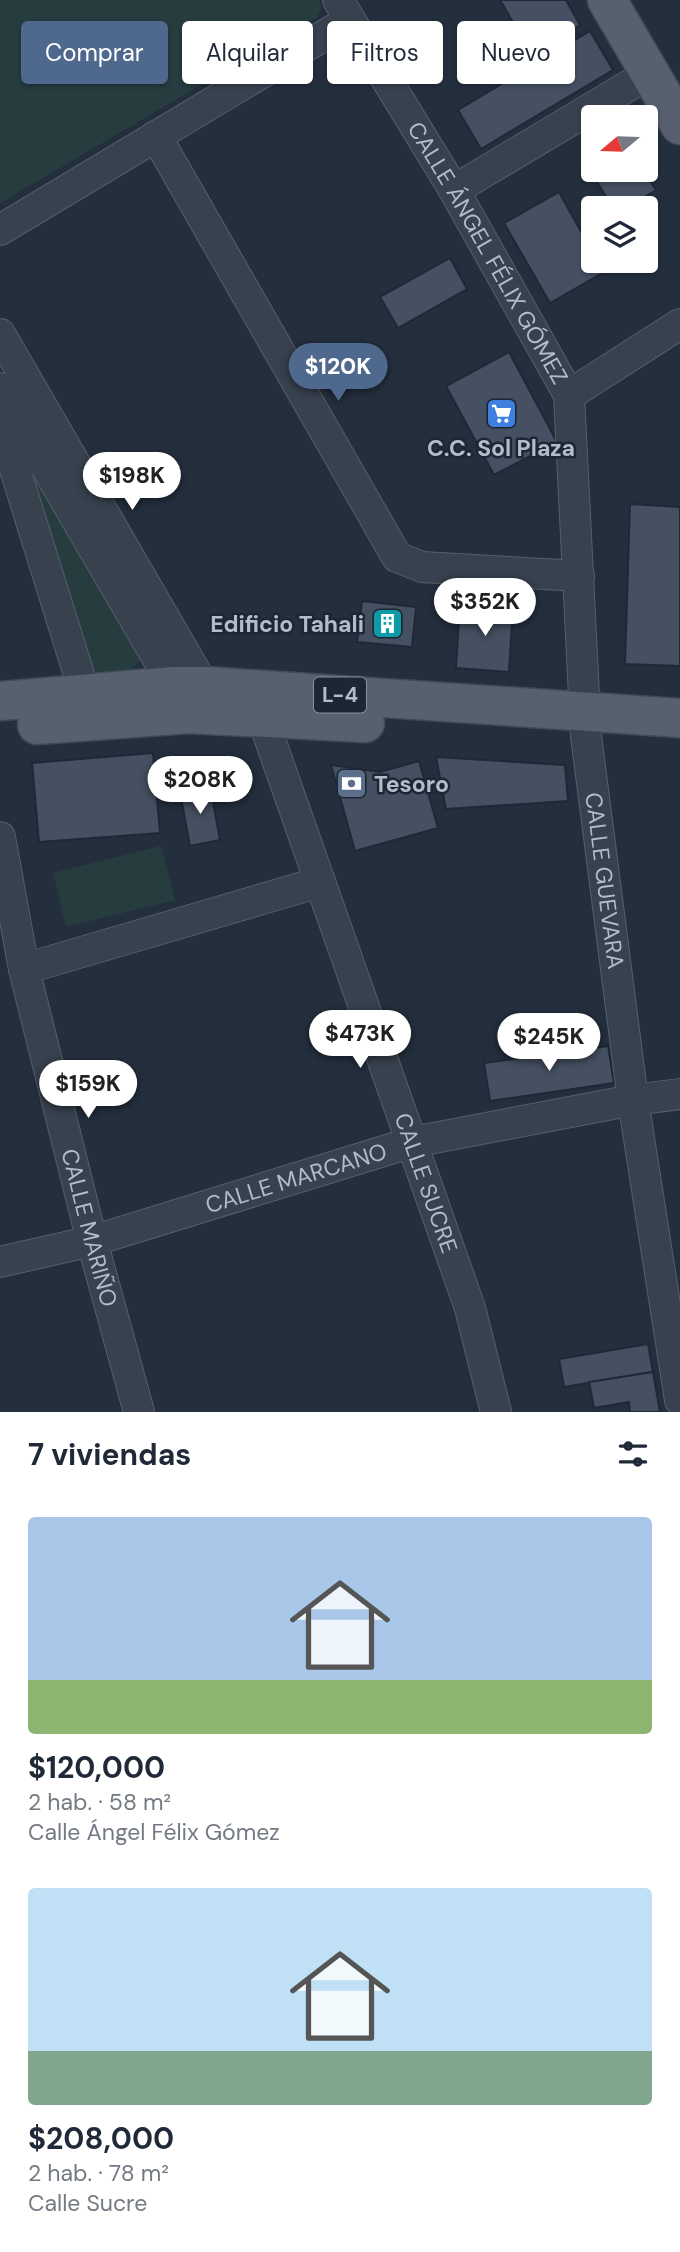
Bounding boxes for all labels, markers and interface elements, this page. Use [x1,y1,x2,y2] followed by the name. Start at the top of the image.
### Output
[21,21,168,84] chip: Comprar
[182,21,313,84] chip: Alquilar
[327,21,443,84] chip: Filtros
[457,21,575,84] chip: Nuevo
[581,105,658,182] north arrow
[581,105,658,273] map controls
[401,116,575,389] street label: CALLE ÁNGEL FÉLIX GÓMEZ
[581,196,658,273] button: layers
[289,344,387,403] pin: $120K
[305,351,371,381] text: $120K
[484,397,518,431] supermarket icon: C.C. Sol Plaza
[427,433,575,463] place label: C.C. Sol Plaza
[83,452,181,512] pin: $198K
[99,460,165,490] text: $198K
[436,578,534,638] pin: $352K
[450,586,520,616] text: $352K
[370,607,404,641] building icon: Edificio Tahali
[210,609,364,639] place label: Edificio Tahali
[314,678,366,712] road number: L-4
[151,756,249,816] pin: $208K
[164,764,236,794] text: $208K
[334,767,368,801] bank icon: Tesoro
[374,769,449,799] place label: Tesoro
[578,791,631,971] street label: CALLE GUEVARA
[311,1010,409,1070] pin: $473K
[500,1014,598,1073] pin: $245K
[325,1018,395,1048] text: $473K
[513,1021,585,1051] text: $245K
[39,1060,137,1120] pin: $159K
[55,1068,121,1098] text: $159K
[388,1109,464,1257] street label: CALLE SUCRE
[202,1136,390,1220] street label: CALLE MARCANO
[54,1146,124,1310] street label: CALLE MARIÑO
[28,1435,191,1474] text: 7 viviendas
[614,1435,652,1473] icon: filters
[277,1562,403,1688] icon: home
[28,1748,165,1787] text: $120,000
[28,1787,171,1817] text: 2 hab. · 58 m²
[28,1817,280,1847] text: Calle Ángel Félix Gómez
[277,1933,403,2059] icon: home
[28,2119,174,2158] text: $208,000
[28,2158,169,2188] text: 2 hab. · 78 m²
[28,2188,147,2218] text: Calle Sucre

